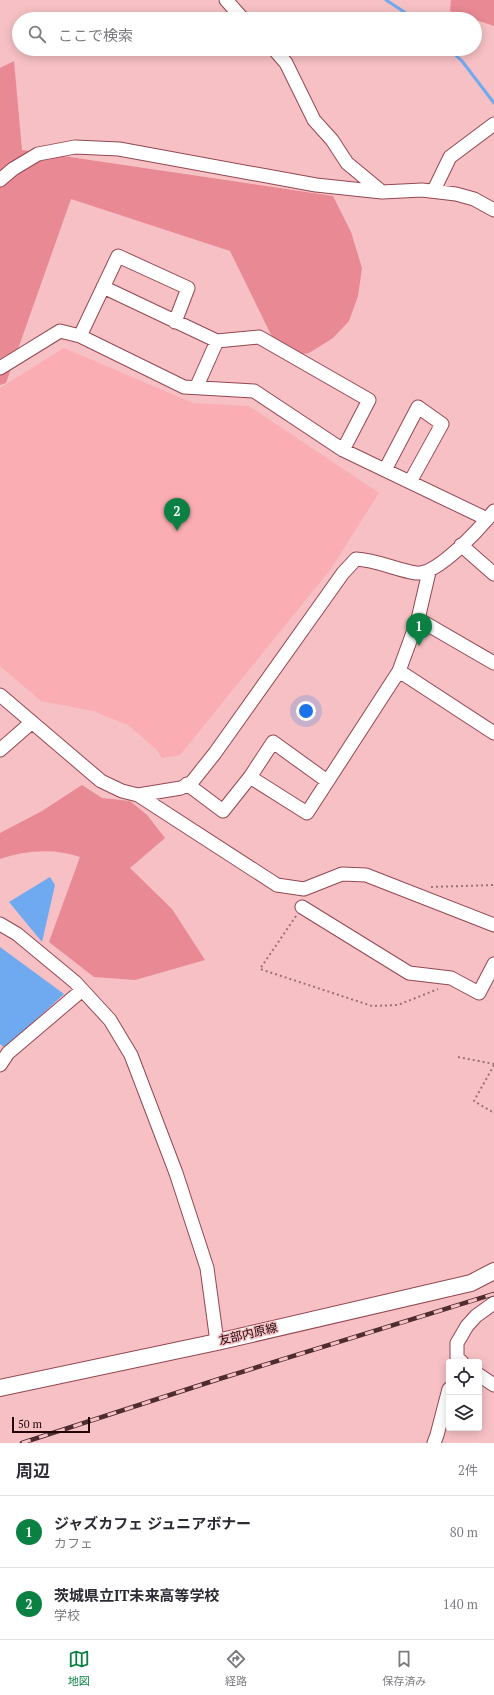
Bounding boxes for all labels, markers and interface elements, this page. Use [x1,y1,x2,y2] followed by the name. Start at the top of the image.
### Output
[12,12,482,56] search box
[26,23,48,45] icon: search
[58,25,133,45] text: ここで検索
[164,498,190,531] pin: 2
[406,613,432,646] pin: 1
[296,701,316,721] your location
[217,1319,279,1348] street label: 友部内原線
[446,1359,482,1431] map controls
[446,1359,482,1395] button: locate
[446,1395,482,1431] button: layers
[12,1415,90,1434] scale bar
[18,1417,42,1431] text: 50 m
[16,1459,50,1482] text: 周辺
[458,1461,478,1479] text: 2件
[54,1513,251,1533] text: ジャズカフェ ジュニアボナー
[25,1523,33,1541] text: 1
[450,1523,478,1541] text: 80 m
[54,1534,93,1552] text: カフェ
[54,1585,220,1605] text: 茨城県立IT未来高等学校
[25,1595,33,1613] text: 2
[443,1595,478,1613] text: 140 m
[54,1606,80,1624] text: 学校
[68,1648,90,1688] tab: 地図
[225,1648,247,1688] tab: 経路
[382,1648,426,1688] tab: 保存済み

